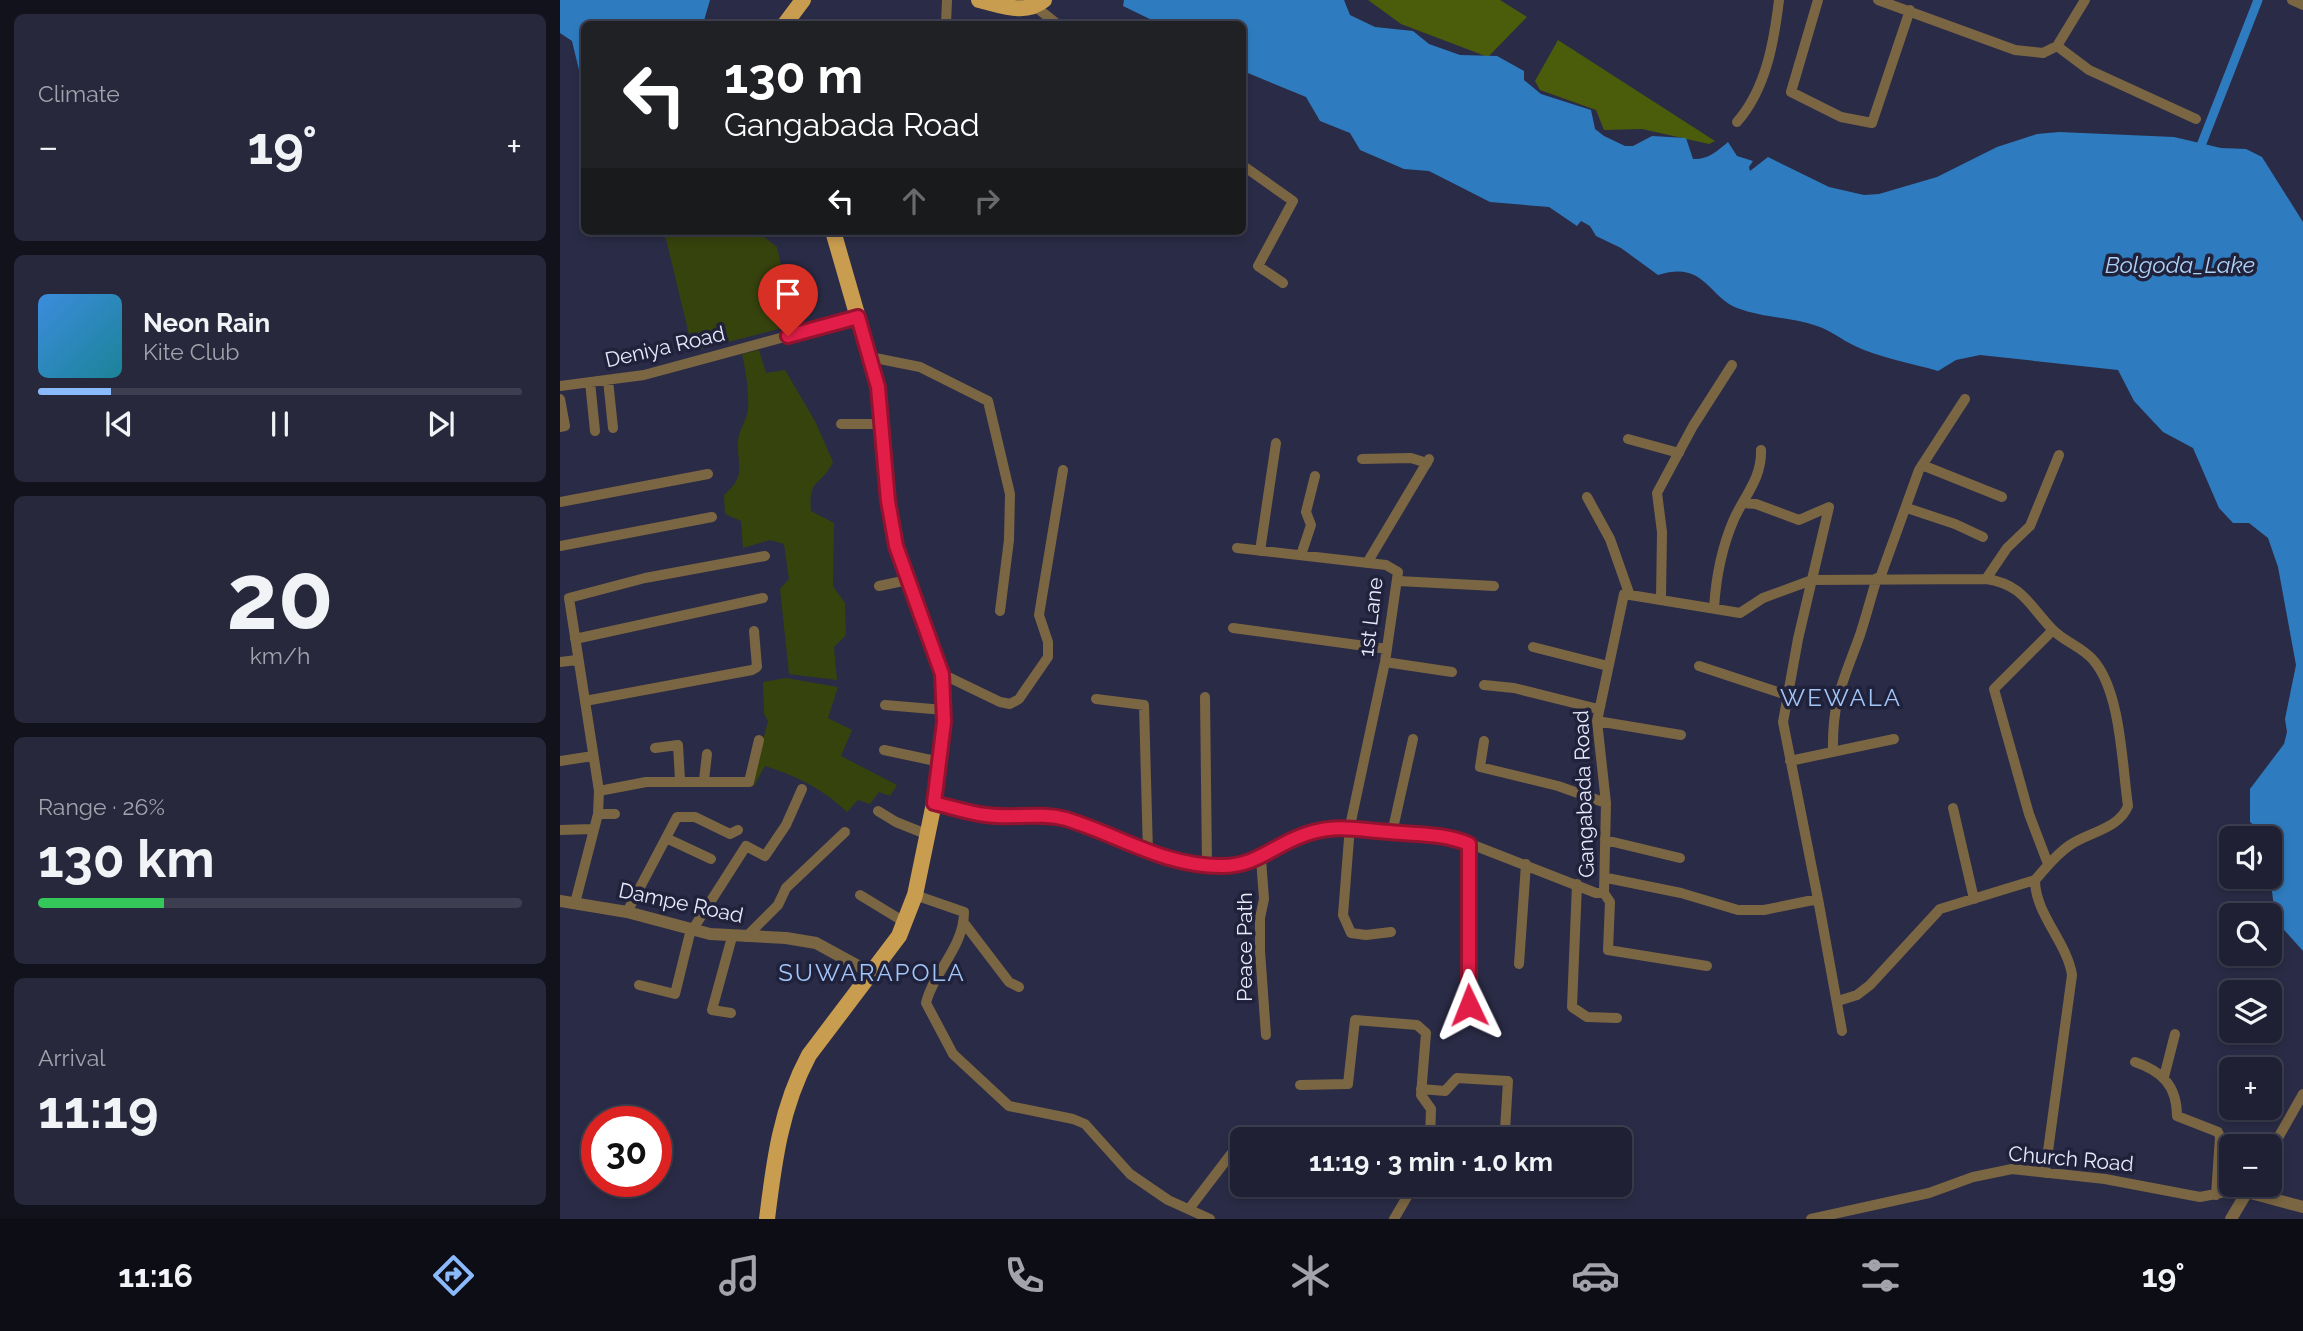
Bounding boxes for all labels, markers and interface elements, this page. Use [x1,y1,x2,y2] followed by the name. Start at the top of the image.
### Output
[724,47,863,104] text: 130 m
[609,49,700,140] icon: left
[38,80,120,107] text: Climate
[724,106,980,143] text: Gangabada Road
[248,115,317,176] text: 19°
[38,124,58,169] text: −
[506,124,522,169] text: +
[822,182,860,220] icon: left
[895,182,933,220] icon: ahead
[968,182,1006,220] icon: right
[2105,251,2255,278] water label: Bolgoda_Lake
[758,264,818,336] pin
[769,275,807,313] icon: arrive
[143,308,270,338] text: Neon Rain
[602,321,727,372] street label: Deniya Road
[143,338,240,365] text: Kite Club
[100,405,138,443] icon: previous
[261,405,299,443] icon: pause
[422,405,460,443] icon: next
[226,543,334,650] text: 20
[1353,576,1388,658] street label: 1st Lane
[250,642,310,669] text: km/h
[1780,683,1902,712] district label: WEWALA
[1568,710,1599,878] street label: Gangabada Road
[38,793,165,820] text: Range · 26%
[2219,826,2282,1197] map controls
[2219,826,2282,889] button: sound
[38,828,215,889] text: 130 km
[617,877,746,928] street label: Dampe Road
[1232,892,1257,1002] street label: Peace Path
[2219,903,2282,966] button: search
[778,958,966,987] district label: SUWARAPOLA
[1432,968,1506,1042] position arrow
[2219,980,2282,1043] button: layers
[38,1044,105,1071] text: Arrival
[2219,1057,2282,1120] button: +
[38,1079,159,1140] text: 11:19
[581,1106,672,1197] speed limit sign: 30
[2219,1134,2282,1197] button: −
[2007,1141,2135,1176] street label: Church Road
[1309,1147,1553,1177] text: 11:19 · 3 min · 1.0 km
[429,1251,478,1300] icon: directions
[715,1251,764,1300] icon: music
[1000,1251,1049,1300] icon: phone
[1286,1251,1335,1300] icon: climate
[1571,1251,1620,1300] icon: car
[1856,1251,1905,1300] icon: filters
[118,1257,193,1294] text: 11:16
[2142,1257,2185,1294] text: 19°

